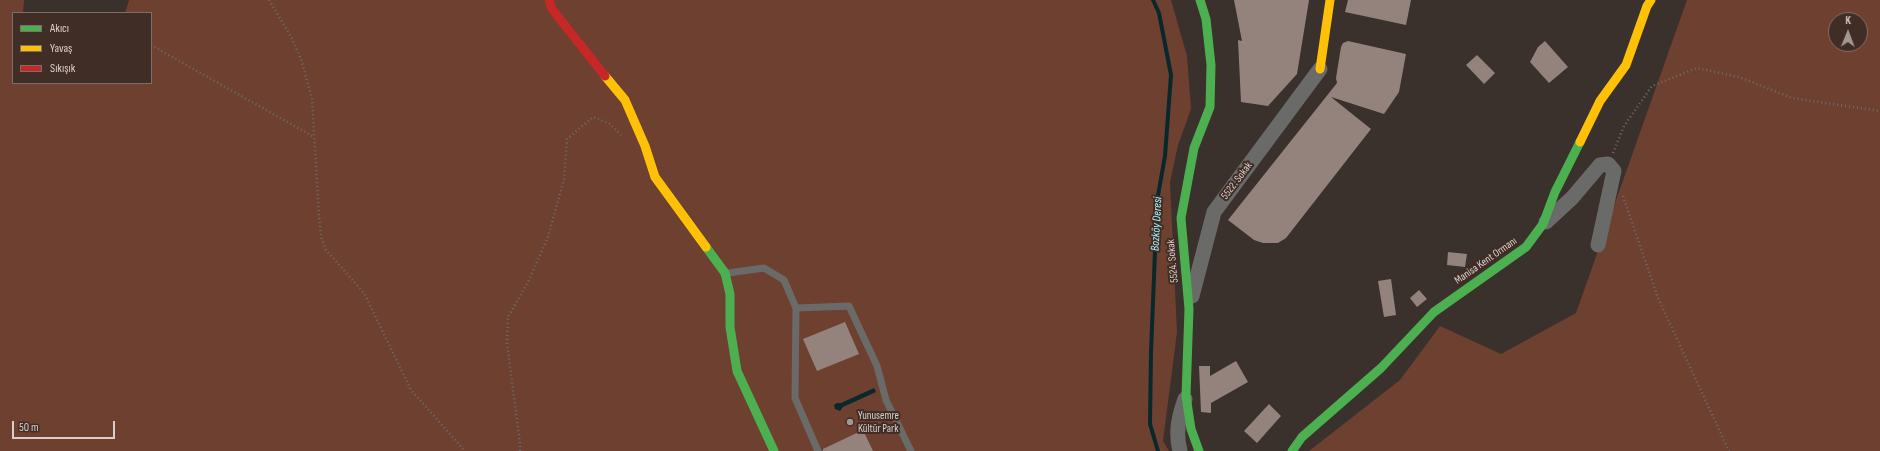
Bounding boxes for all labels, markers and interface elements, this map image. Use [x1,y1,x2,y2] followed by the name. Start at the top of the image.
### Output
[12,12,152,84] legend
[1828,12,1868,52] north arrow
[1845,14,1851,27] text: K
[50,21,69,36] text: Akıcı
[50,41,72,56] text: Yavaş
[50,61,75,76] text: Sıkışık
[1219,160,1255,202] street label: 5522. Sokak
[1148,196,1166,252] water label: Bozköy Deresi
[1452,235,1520,287] street label: Manisa Kent Ormanı
[1165,239,1181,283] street label: 5524. Sokak
[858,409,899,435] place label: Yunusemre Kültür Park
[14,413,117,439] scale bar
[845,417,855,427] marker: Yunusemre Kültür Park
[19,420,39,435] text: 50 m

